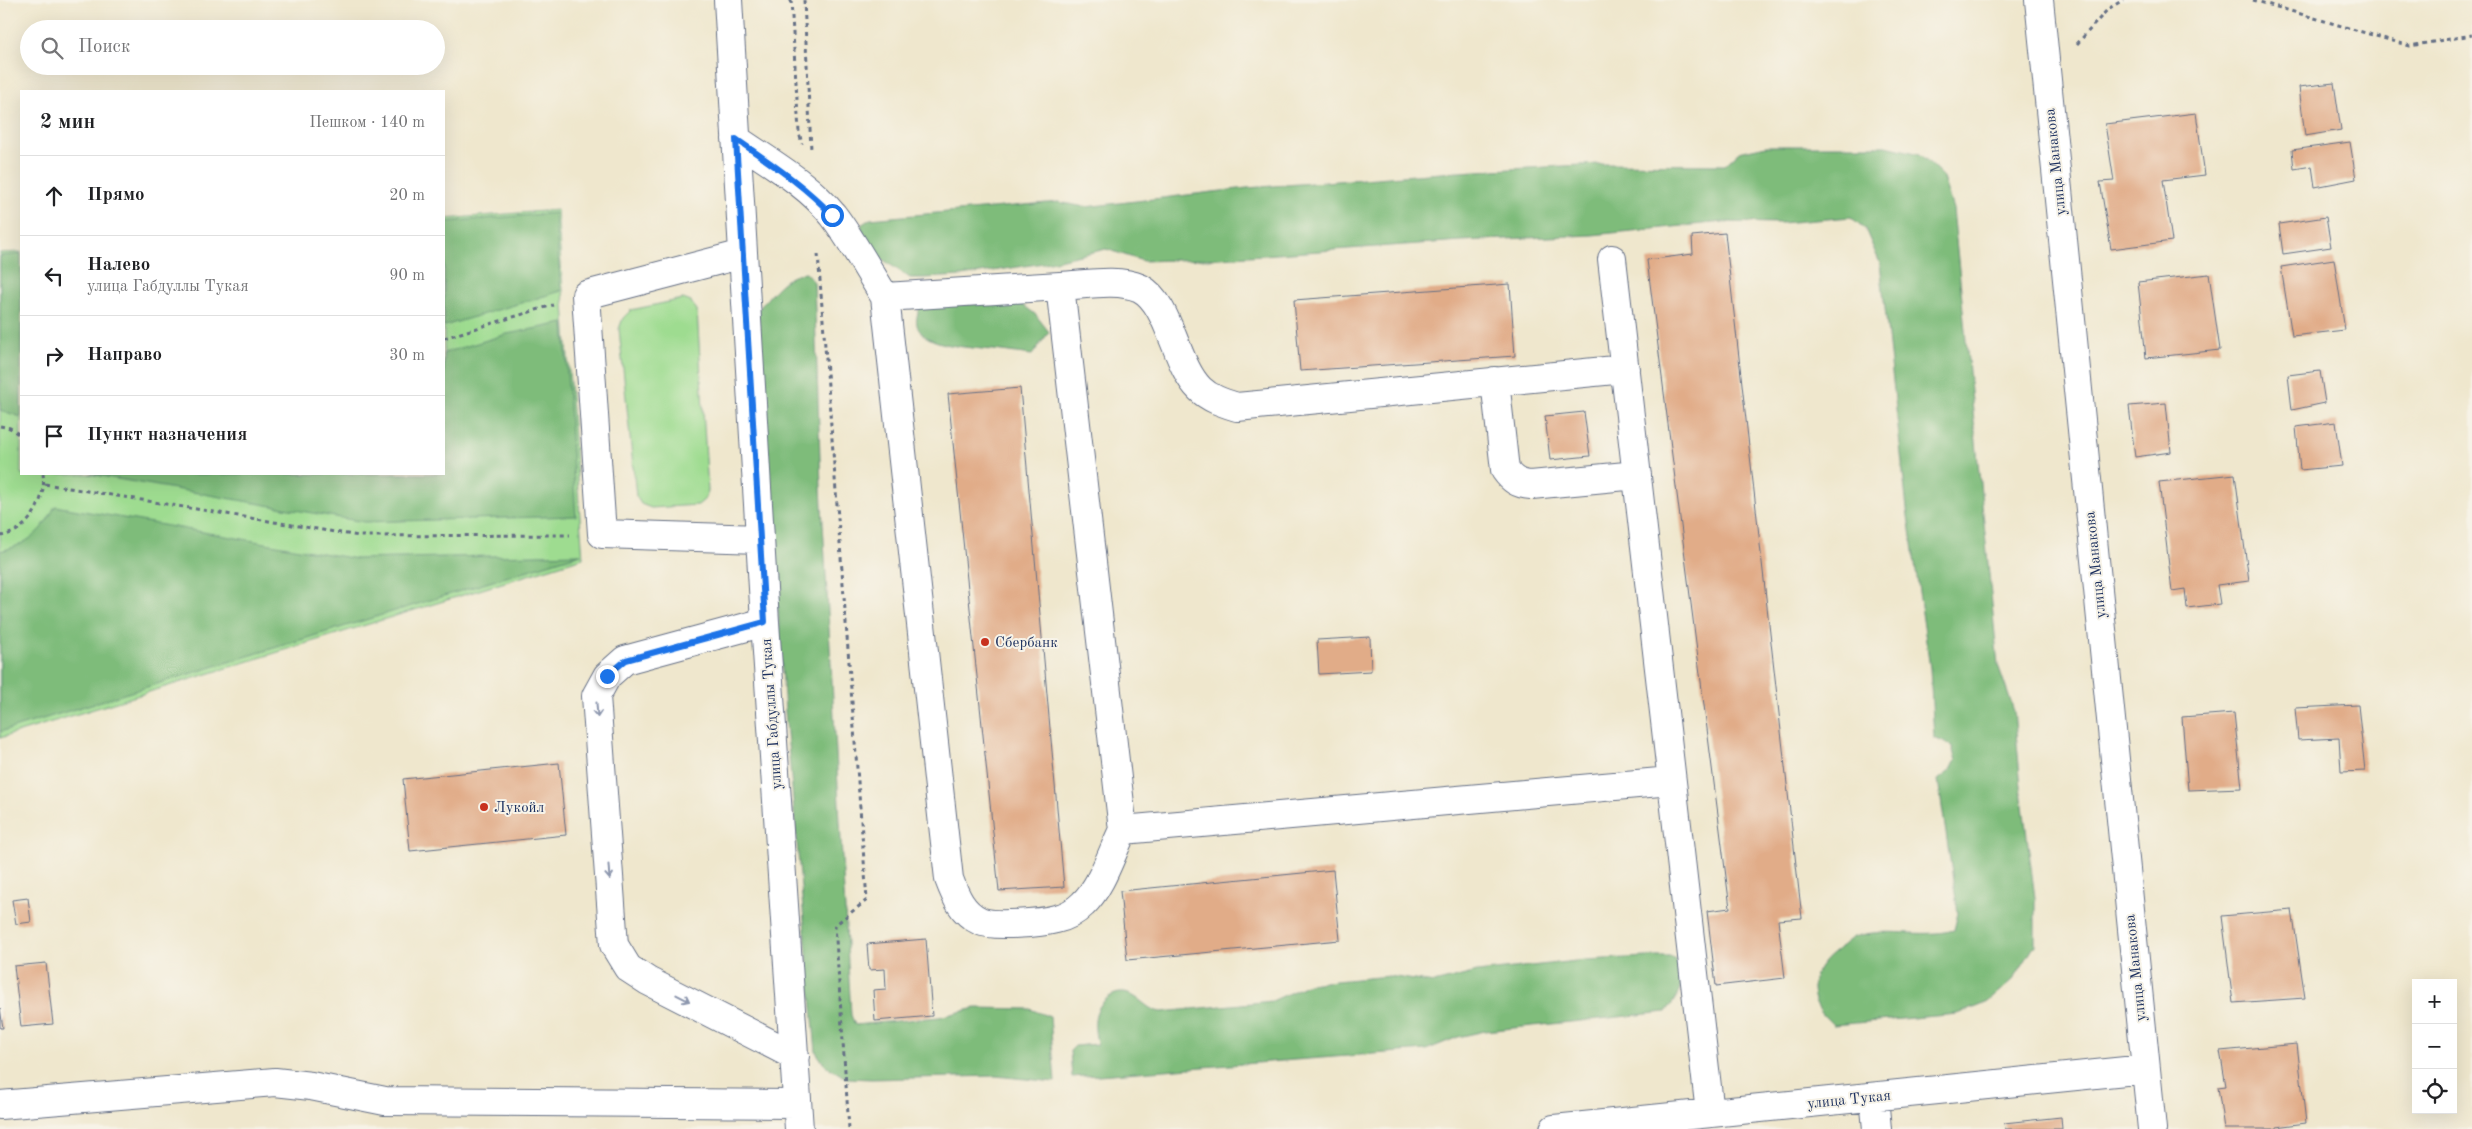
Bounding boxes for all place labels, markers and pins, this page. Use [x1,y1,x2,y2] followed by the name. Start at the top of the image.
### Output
[979,636,991,648] marker: Сбербанк
[995,636,1058,651] place label: Сбербанк
[478,801,490,813] marker: Лукойл
[494,801,544,816] place label: Лукойл

